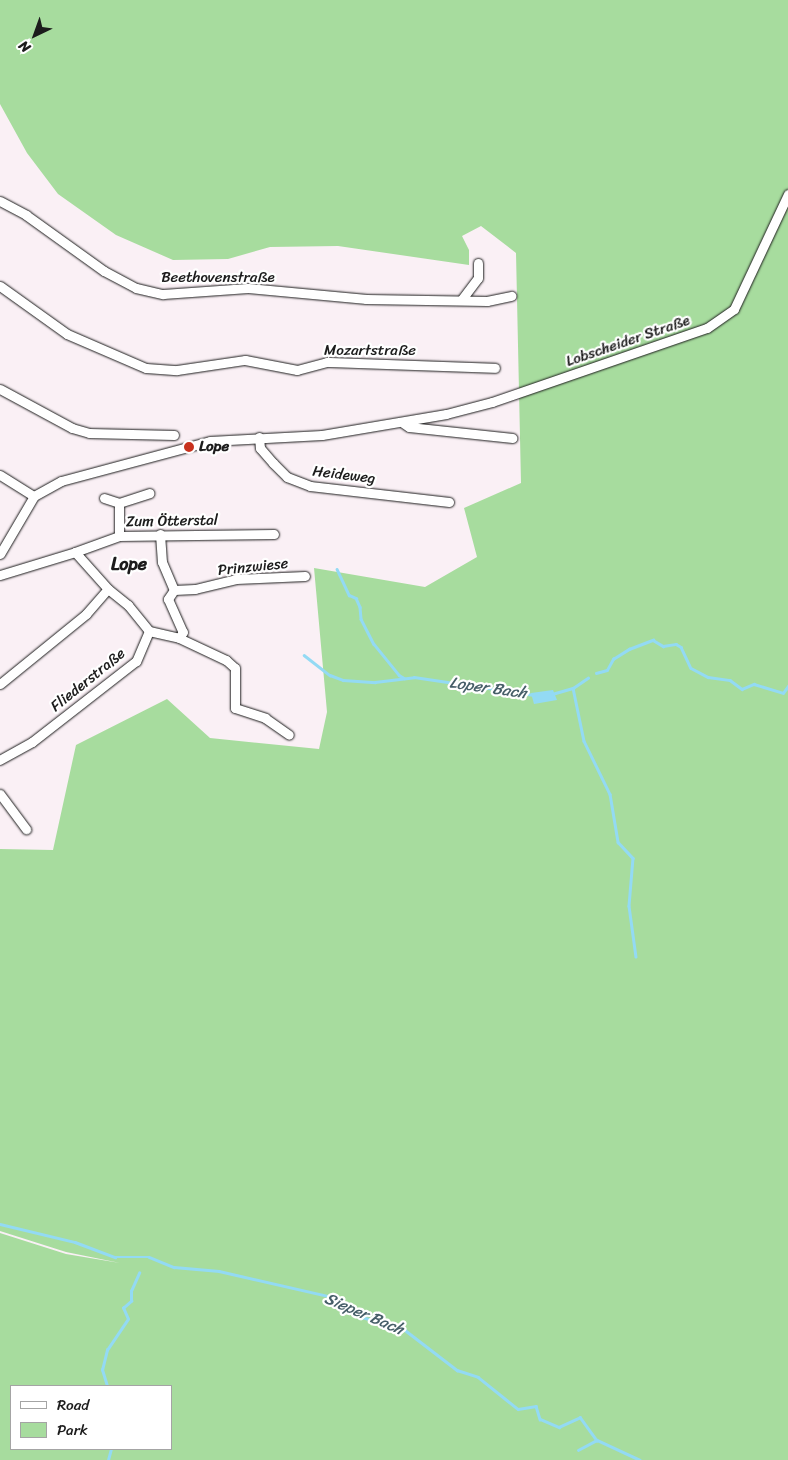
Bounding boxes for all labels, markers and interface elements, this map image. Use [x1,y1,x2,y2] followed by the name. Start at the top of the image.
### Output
[10,10,60,60] north arrow
[13,34,37,59] text: N
[161,269,275,287] street label: Beethovenstraße
[563,311,693,371] street label: Lobscheider Straße
[324,342,416,360] street label: Mozartstraße
[199,438,229,456] place label: Lope
[183,441,195,453] marker: Lope
[312,462,376,488] street label: Heideweg
[126,511,218,531] street label: Zum Ötterstal
[111,553,147,575] district label: Lope
[217,554,289,580] street label: Prinzwiese
[47,644,129,716] street label: Fliederstraße
[448,673,528,703] water label: Loper Bach
[322,1289,406,1339] water label: Sieper Bach
[10,1385,172,1450] legend
[57,1392,89,1418] text: Road
[57,1417,88,1443] text: Park

